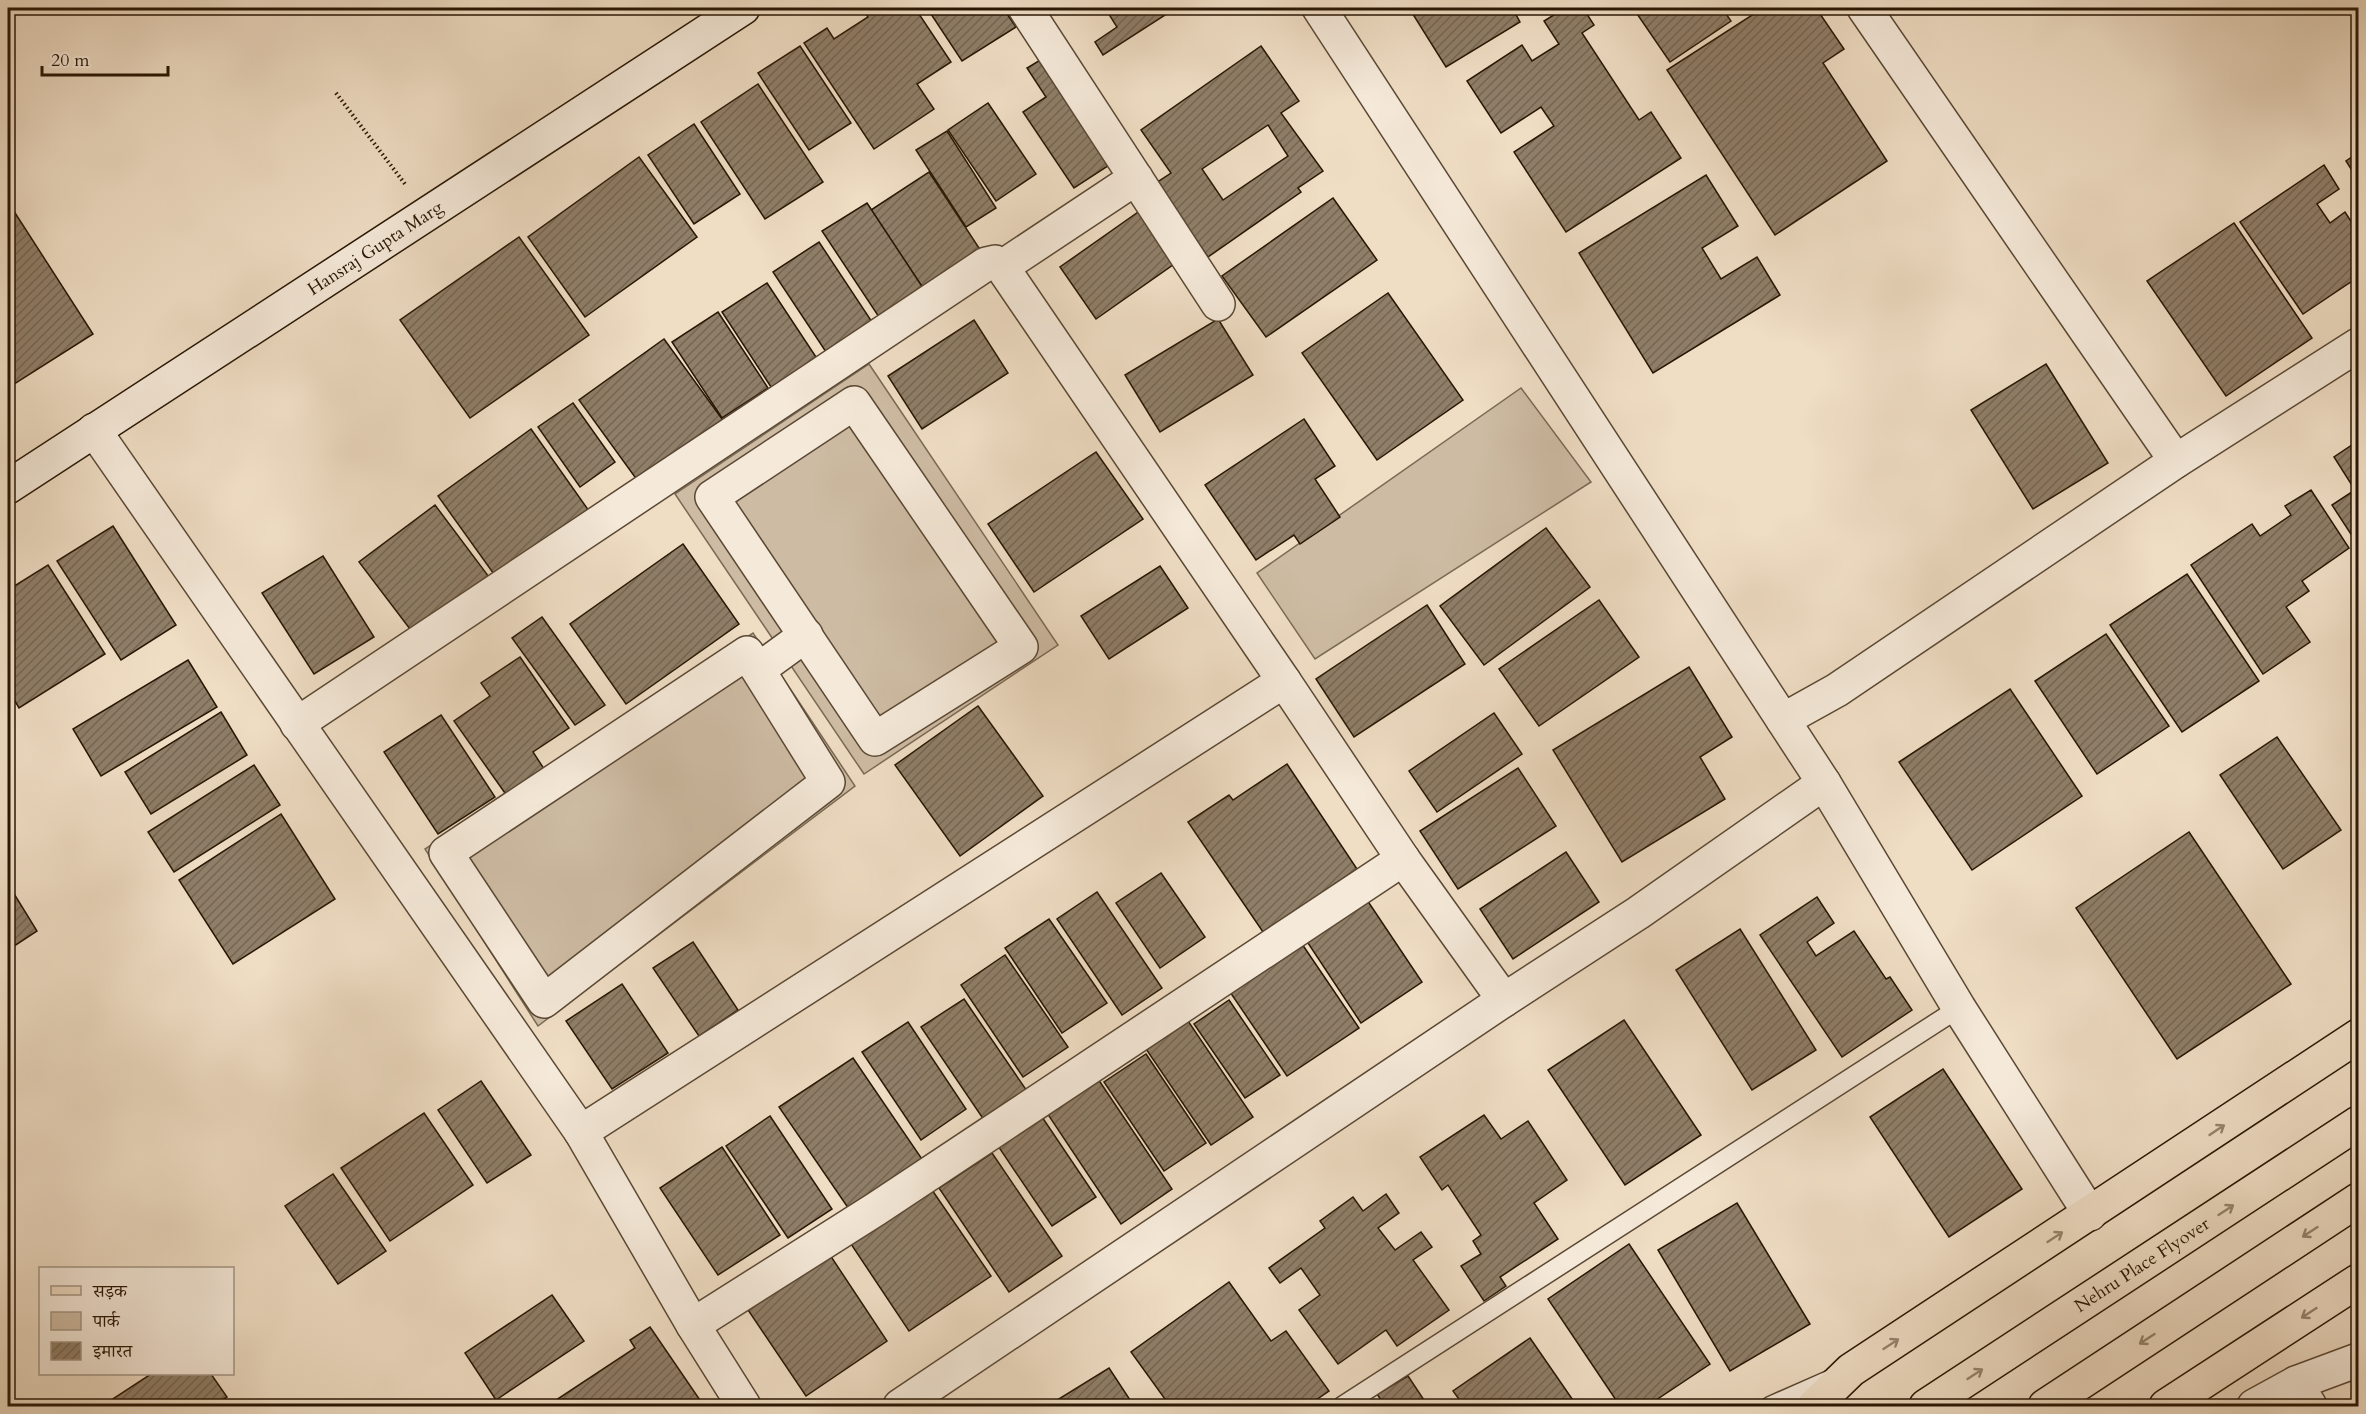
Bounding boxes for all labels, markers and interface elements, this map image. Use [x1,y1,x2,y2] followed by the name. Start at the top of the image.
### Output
[42,39,168,77] scale bar
[51,48,90,73] text: 20 m
[302,194,448,301] street label: Hansraj Gupta Marg
[2209,1123,2226,1136] one-way arrow
[2217,1204,2234,1216] one-way arrow
[2069,1211,2215,1318] street label: Nehru Place Flyover
[2302,1226,2318,1238] one-way arrow
[2046,1231,2062,1243] one-way arrow
[39,1267,234,1375] legend
[92,1279,128,1304] text: सड़क
[2302,1307,2318,1319] one-way arrow
[92,1309,121,1334] text: पार्क
[2139,1333,2156,1345] one-way arrow
[1883,1337,1900,1350] one-way arrow
[92,1339,133,1364] text: इमारत
[1967,1368,1984,1381] one-way arrow

